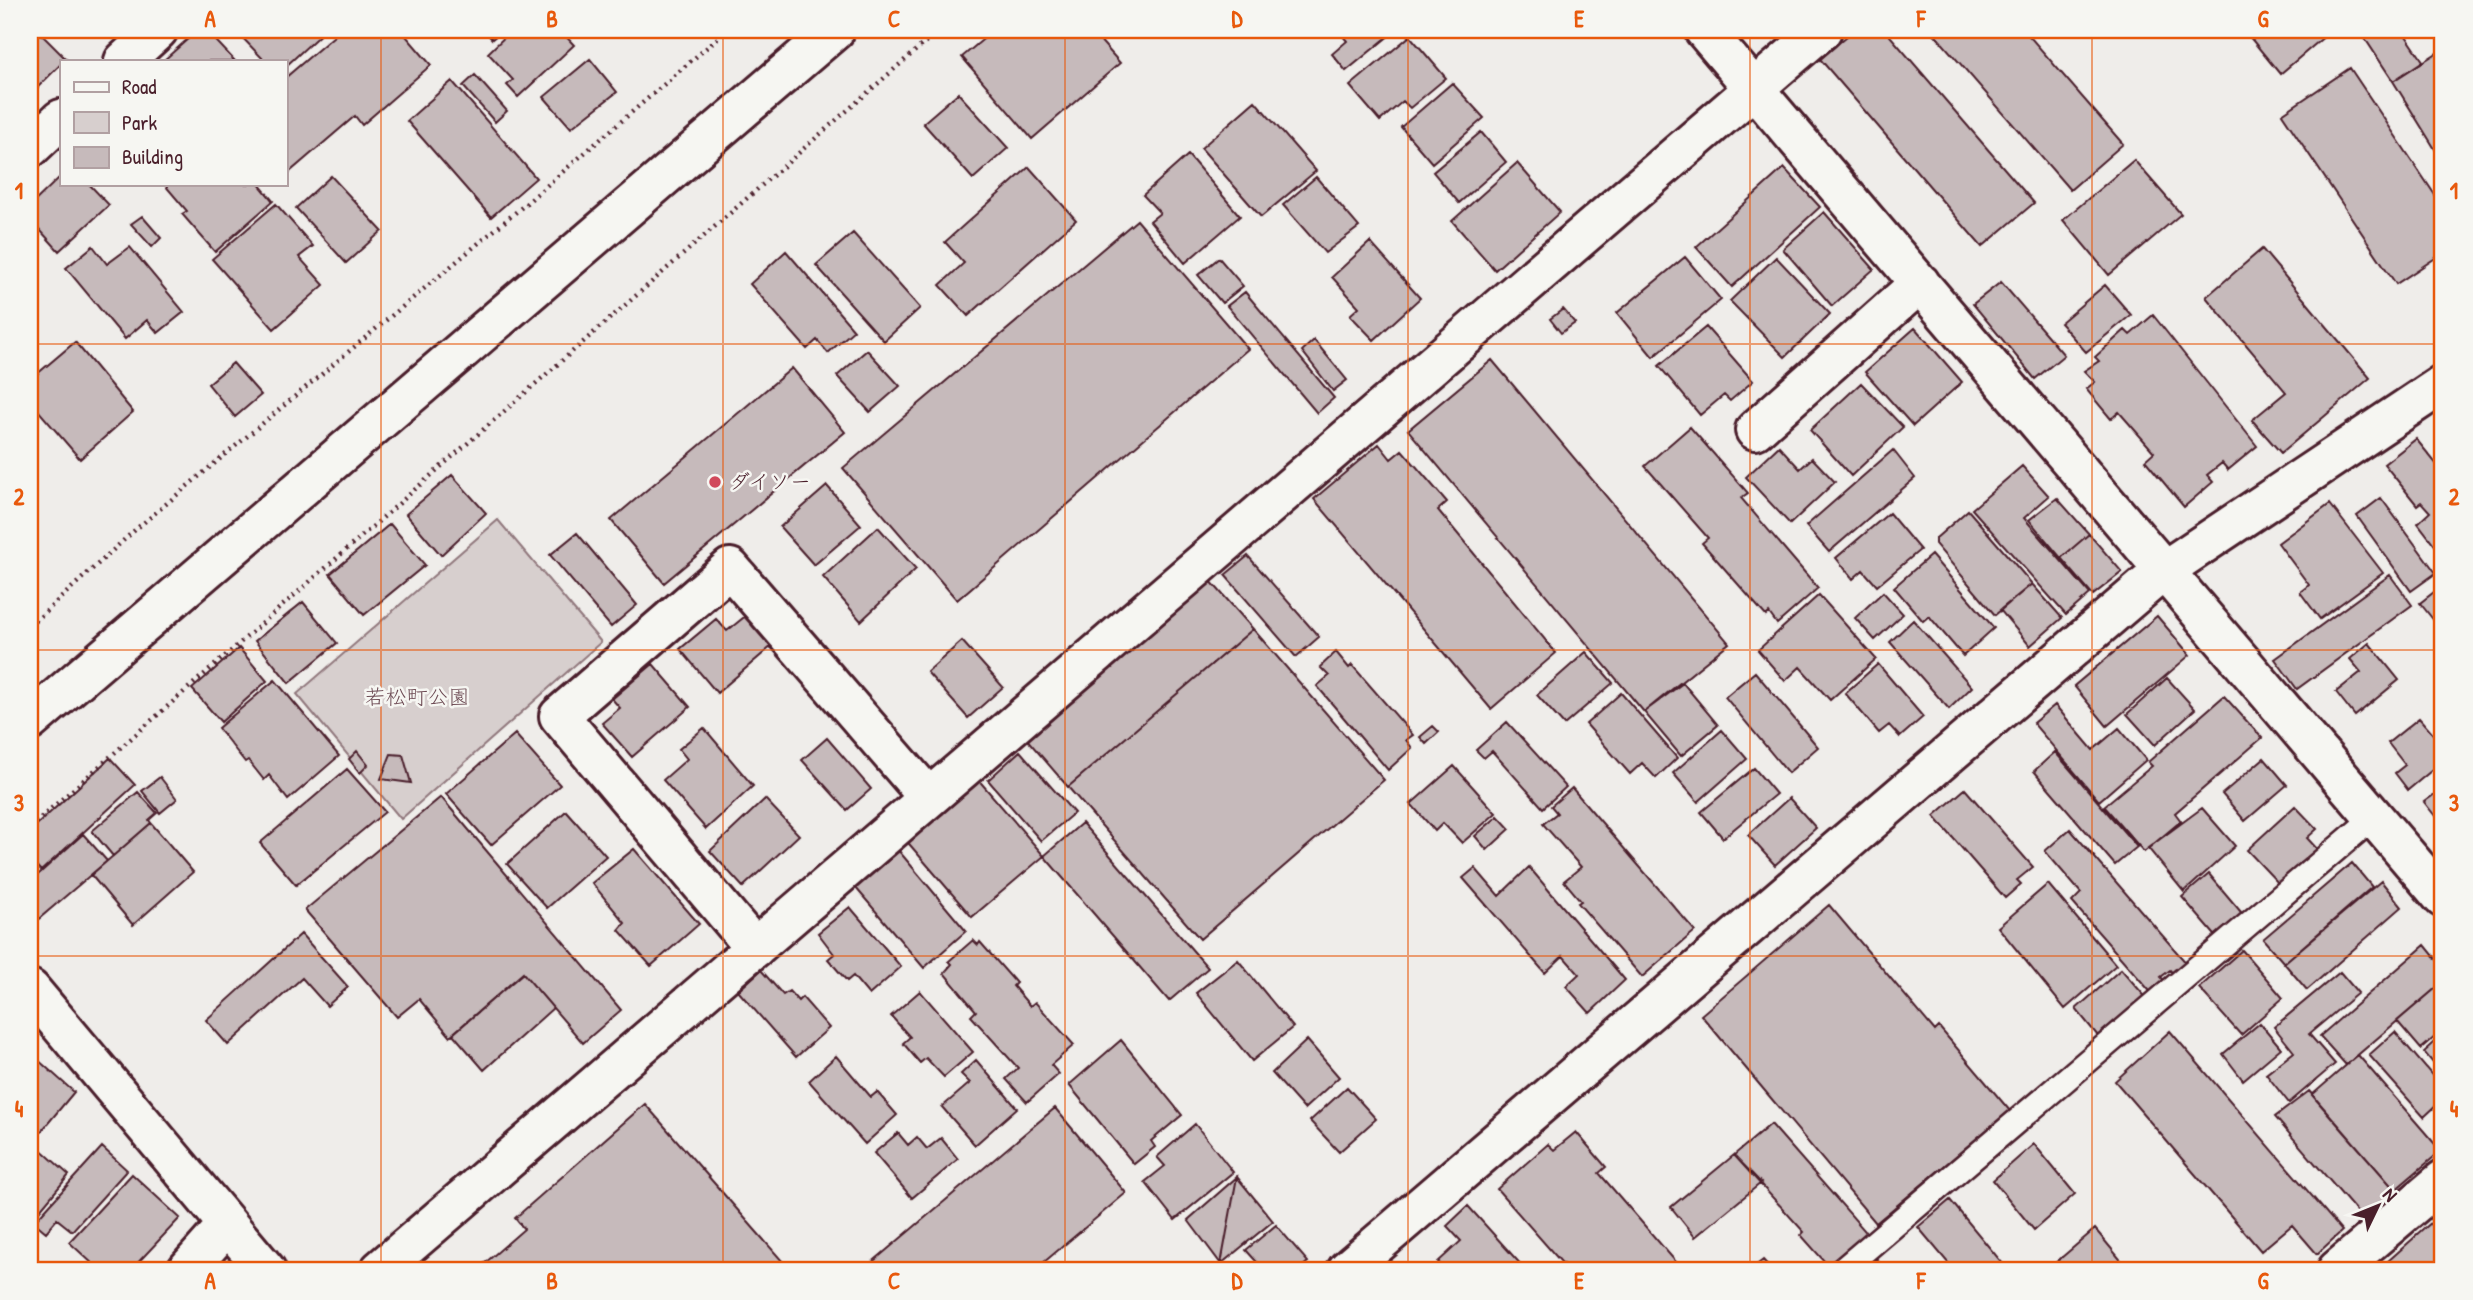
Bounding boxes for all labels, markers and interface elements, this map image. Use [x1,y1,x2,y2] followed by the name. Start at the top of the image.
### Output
[204,3,216,34] text: A
[546,3,558,34] text: B
[888,3,900,34] text: C
[1232,3,1244,34] text: D
[1574,3,1585,34] text: E
[1916,3,1927,34] text: F
[2257,3,2269,34] text: G
[60,60,287,186] legend
[122,72,156,101] text: Road
[122,108,157,137] text: Park
[122,142,183,171] text: Building
[15,175,23,206] text: 1
[2450,175,2458,206] text: 1
[729,467,811,496] place label: ダイソー
[707,474,723,490] marker: ダイソー
[14,481,25,512] text: 2
[2449,481,2460,512] text: 2
[365,682,470,711] park label: 若松町公園
[14,787,24,818] text: 3
[2449,787,2459,818] text: 3
[15,1093,24,1124] text: 4
[2450,1093,2459,1124] text: 4
[2344,1170,2414,1240] north arrow
[2377,1182,2403,1207] text: N
[204,1265,216,1296] text: A
[546,1265,558,1296] text: B
[888,1265,900,1296] text: C
[1232,1265,1244,1296] text: D
[1574,1265,1585,1296] text: E
[1916,1265,1927,1296] text: F
[2257,1265,2269,1296] text: G

